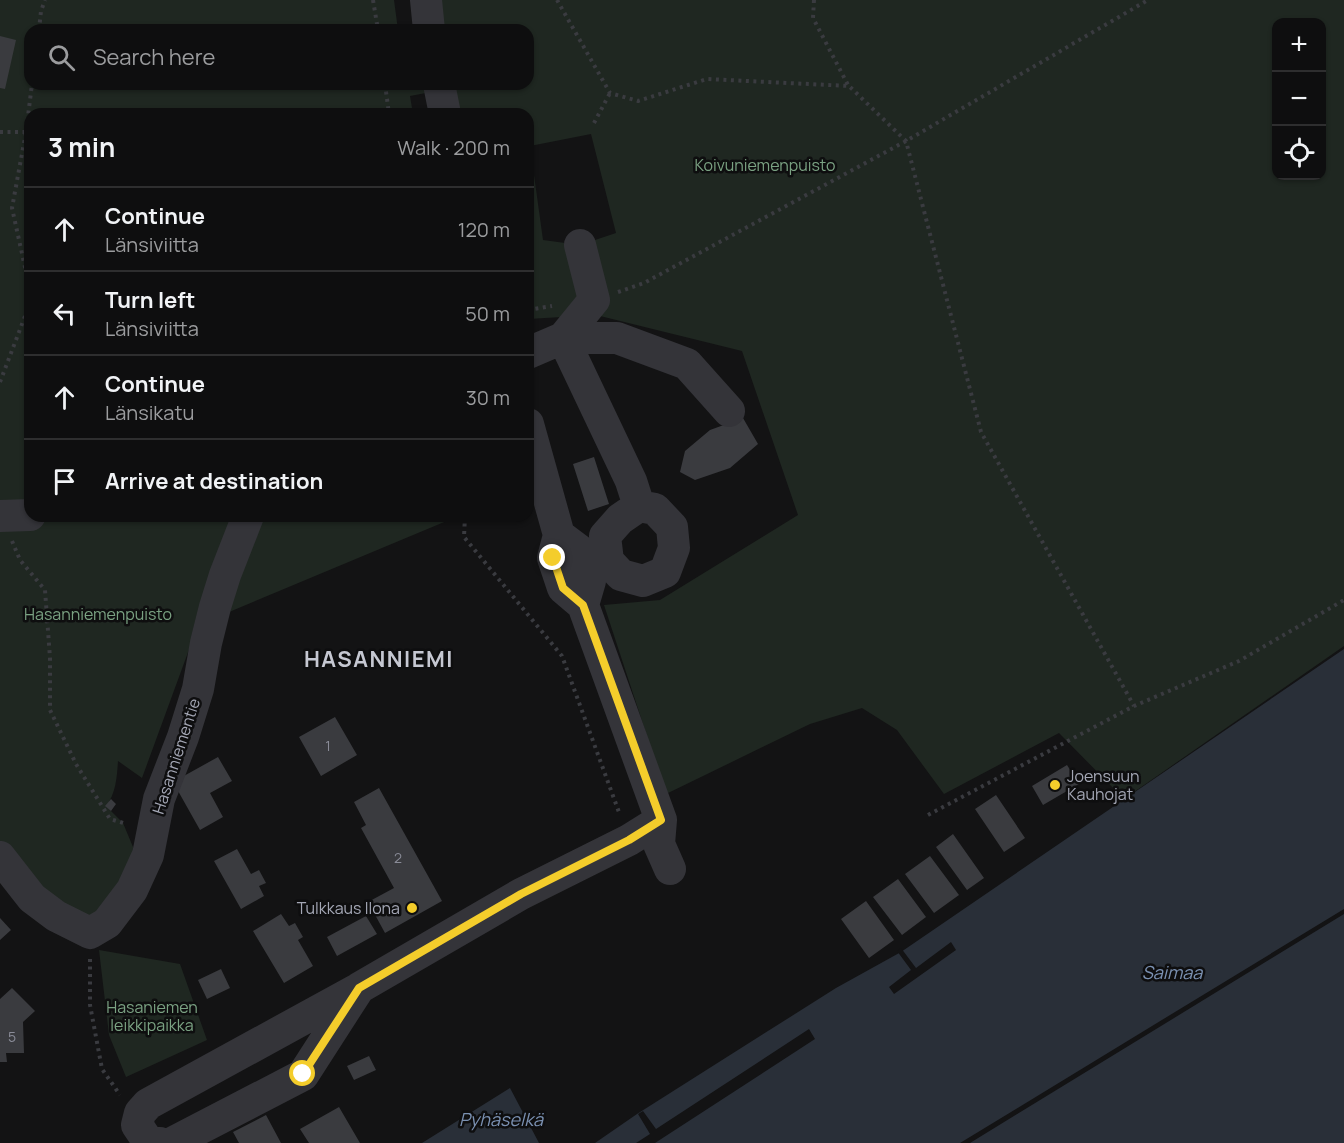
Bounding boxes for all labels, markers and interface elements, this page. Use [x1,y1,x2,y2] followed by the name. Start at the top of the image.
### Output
[1272,18,1326,180] map controls
[1272,18,1326,72] button: +
[24,24,534,90] search box
[45,41,78,74] icon: search
[93,42,215,72] text: Search here
[1272,72,1326,126] button: −
[1272,126,1326,180] button: locate
[48,129,115,165] text: 3 min
[397,134,510,161] text: Walk · 200 m
[695,154,835,176] park label: Koivuniemenpuisto
[105,201,205,231] text: Continue
[48,213,81,246] icon: ahead
[458,216,510,243] text: 120 m
[105,231,199,258] text: Länsiviitta
[105,285,195,315] text: Turn left
[48,297,81,330] icon: left
[465,300,510,327] text: 50 m
[105,315,199,342] text: Länsiviitta
[105,369,205,399] text: Continue
[48,381,81,414] icon: ahead
[466,384,510,411] text: 30 m
[105,399,194,426] text: Länsikatu
[48,465,81,498] icon: arrive
[105,466,323,496] text: Arrive at destination
[539,544,565,570] route end
[24,603,172,625] park label: Hasanniemenpuisto
[304,644,454,674] district label: HASANNIEMI
[147,695,205,817] street label: Hasanniementie
[325,736,331,755] house number: 1
[1067,765,1139,805] place label: Joensuun Kauhojat
[1048,778,1062,792] marker: Joensuun Kauhojat
[394,848,402,867] house number: 2
[297,897,400,919] place label: Tulkkaus Ilona
[405,901,419,915] marker: Tulkkaus Ilona
[1142,960,1203,984] water label: Saimaa
[106,996,198,1036] park label: Hasaniemen leikkipaikka
[8,1027,16,1046] house number: 5
[289,1060,315,1086] route start
[459,1107,544,1131] water label: Pyhäselkä

